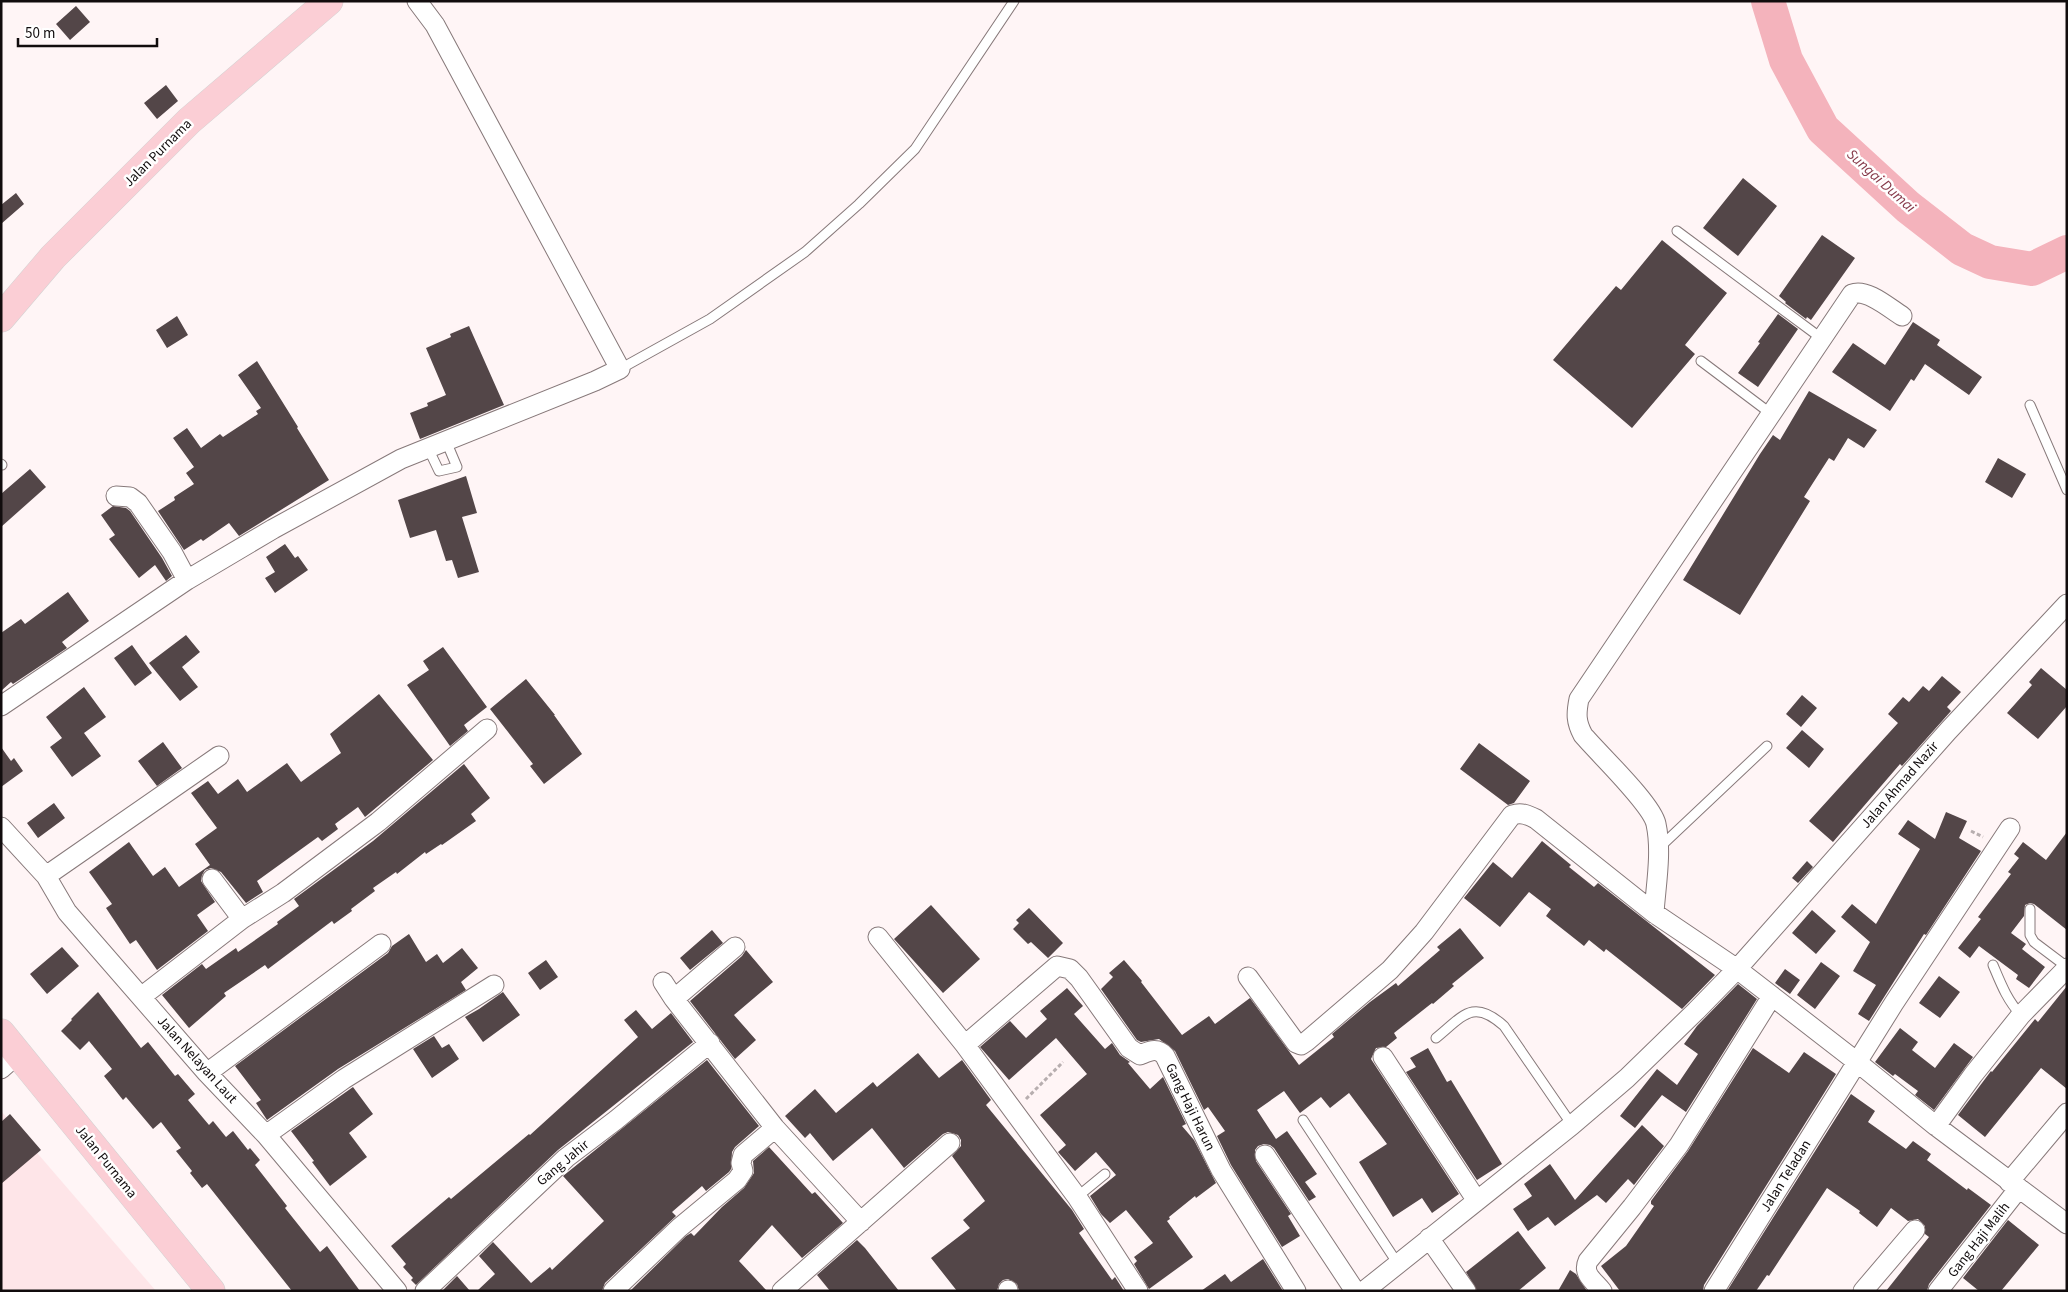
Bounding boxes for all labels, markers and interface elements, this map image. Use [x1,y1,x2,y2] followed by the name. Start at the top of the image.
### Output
[18,15,156,47] scale bar
[25,23,55,44] text: 50 m
[120,115,196,191] street label: Jalan Purnama
[1842,144,1920,218] water label: Sungai Dumai
[1856,737,1944,833] street label: Jalan Ahmad Nazir
[152,1012,242,1108] street label: Jalan Nelayan Laut
[1160,1060,1220,1154] street label: Gang Haji Harun
[70,1121,142,1203] street label: Jalan Purnama
[532,1135,594,1191] street label: Gang Jahir
[1756,1136,1816,1216] street label: Jalan Teladan
[1943,1198,2015,1282] street label: Gang Haji Malih

